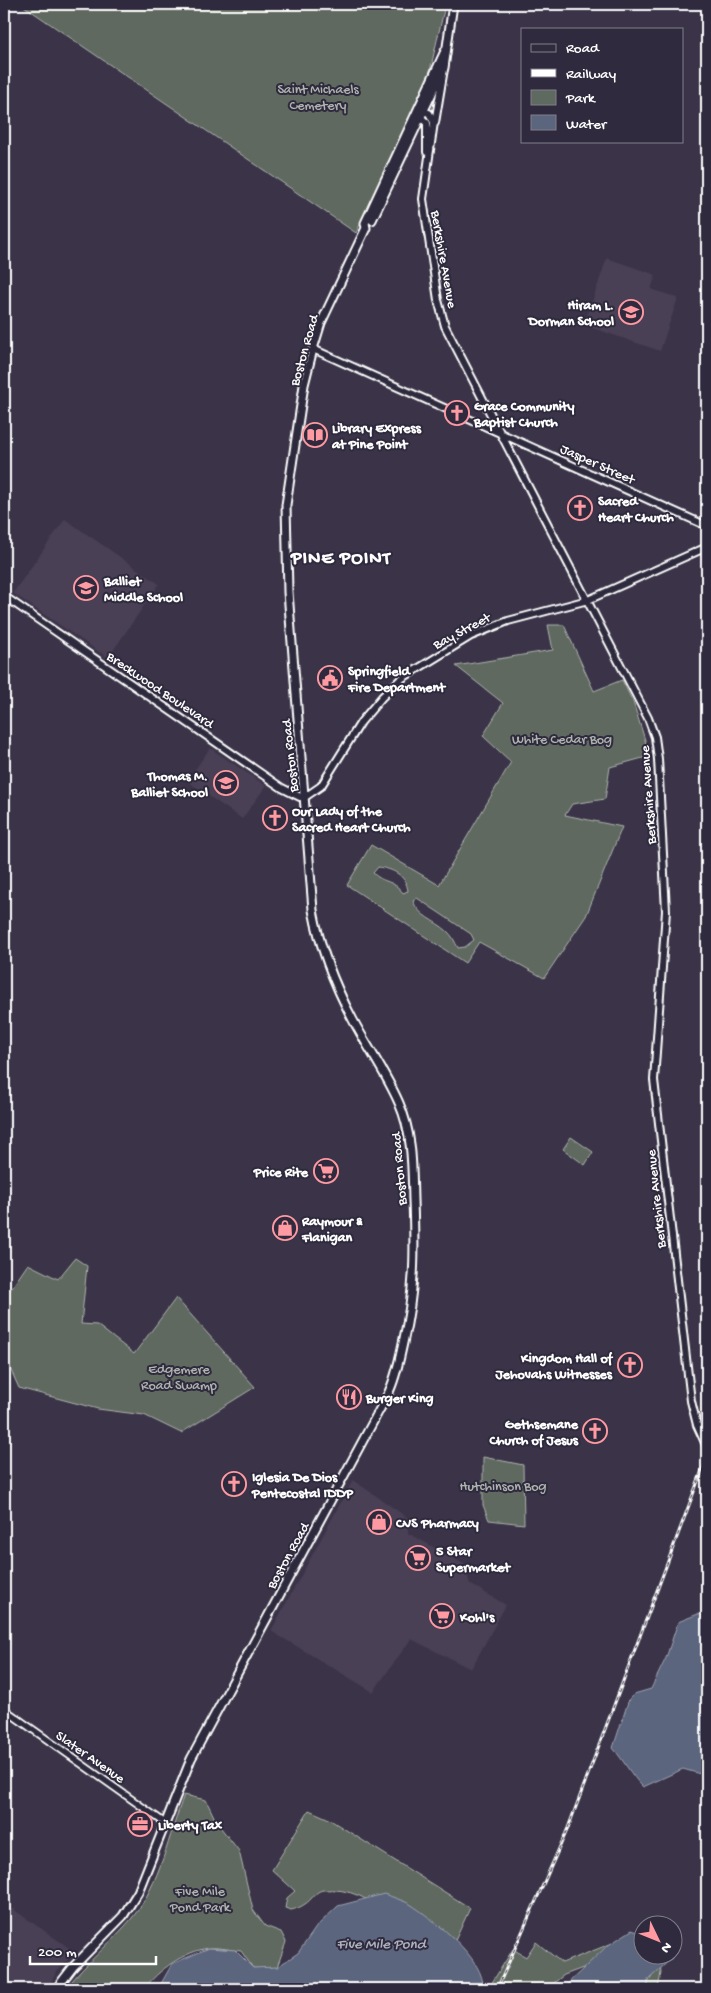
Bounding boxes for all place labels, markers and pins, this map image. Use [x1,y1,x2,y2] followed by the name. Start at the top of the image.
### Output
[527,298,614,331] place label: Hiram L. Dorman School
[618,299,644,325] school or university icon: Hiram L. Dorman School
[473,399,575,432] place label: Grace Community Baptist Church
[444,400,470,426] church icon: Grace Community Baptist Church
[331,421,422,454] place label: Library Express at Pine Point
[302,422,328,448] library icon: Library Express at Pine Point
[598,494,674,527] place label: Sacred Heart Church
[567,495,593,521] church icon: Sacred Heart Church
[103,574,183,607] place label: Balliet Middle School
[73,575,99,601] school or university icon: Balliet Middle School
[347,664,446,697] place label: Springfield Fire Department
[317,665,343,691] public building icon: Springfield Fire Department
[130,769,208,802] place label: Thomas M. Balliet School
[213,770,239,796] school or university icon: Thomas M. Balliet School
[292,804,411,837] place label: Our Lady of the Sacred Heart Church
[262,805,288,831] church icon: Our Lady of the Sacred Heart Church
[313,1158,339,1184] supermarket icon: Price Rite
[253,1165,309,1182] place label: Price Rite
[301,1214,363,1247] place label: Raymour & Flanigan
[272,1215,298,1241] shop icon: Raymour & Flanigan
[494,1351,614,1384] place label: Kingdom Hall of Jehovahs Witnesses
[617,1352,643,1378] church icon: Kingdom Hall of Jehovahs Witnesses
[336,1384,362,1410] restaurant icon: Burger King
[365,1391,434,1408] place label: Burger King
[488,1417,579,1450] place label: Gethsemane Church of Jesus
[582,1418,608,1444] church icon: Gethsemane Church of Jesus
[251,1470,354,1503] place label: Iglesia De Dios Pentecostal IDDP
[221,1471,247,1497] church icon: Iglesia De Dios Pentecostal IDDP
[366,1509,392,1535] shop icon: CVS Pharmacy
[395,1516,479,1533] place label: CVS Pharmacy
[436,1544,511,1577] place label: 5 Star Supermarket
[405,1545,431,1571] supermarket icon: 5 Star Supermarket
[429,1603,455,1629] supermarket icon: Kohl's
[459,1610,495,1627] place label: Kohl's
[127,1811,153,1837] office icon: Liberty Tax
[158,1818,223,1835] place label: Liberty Tax

